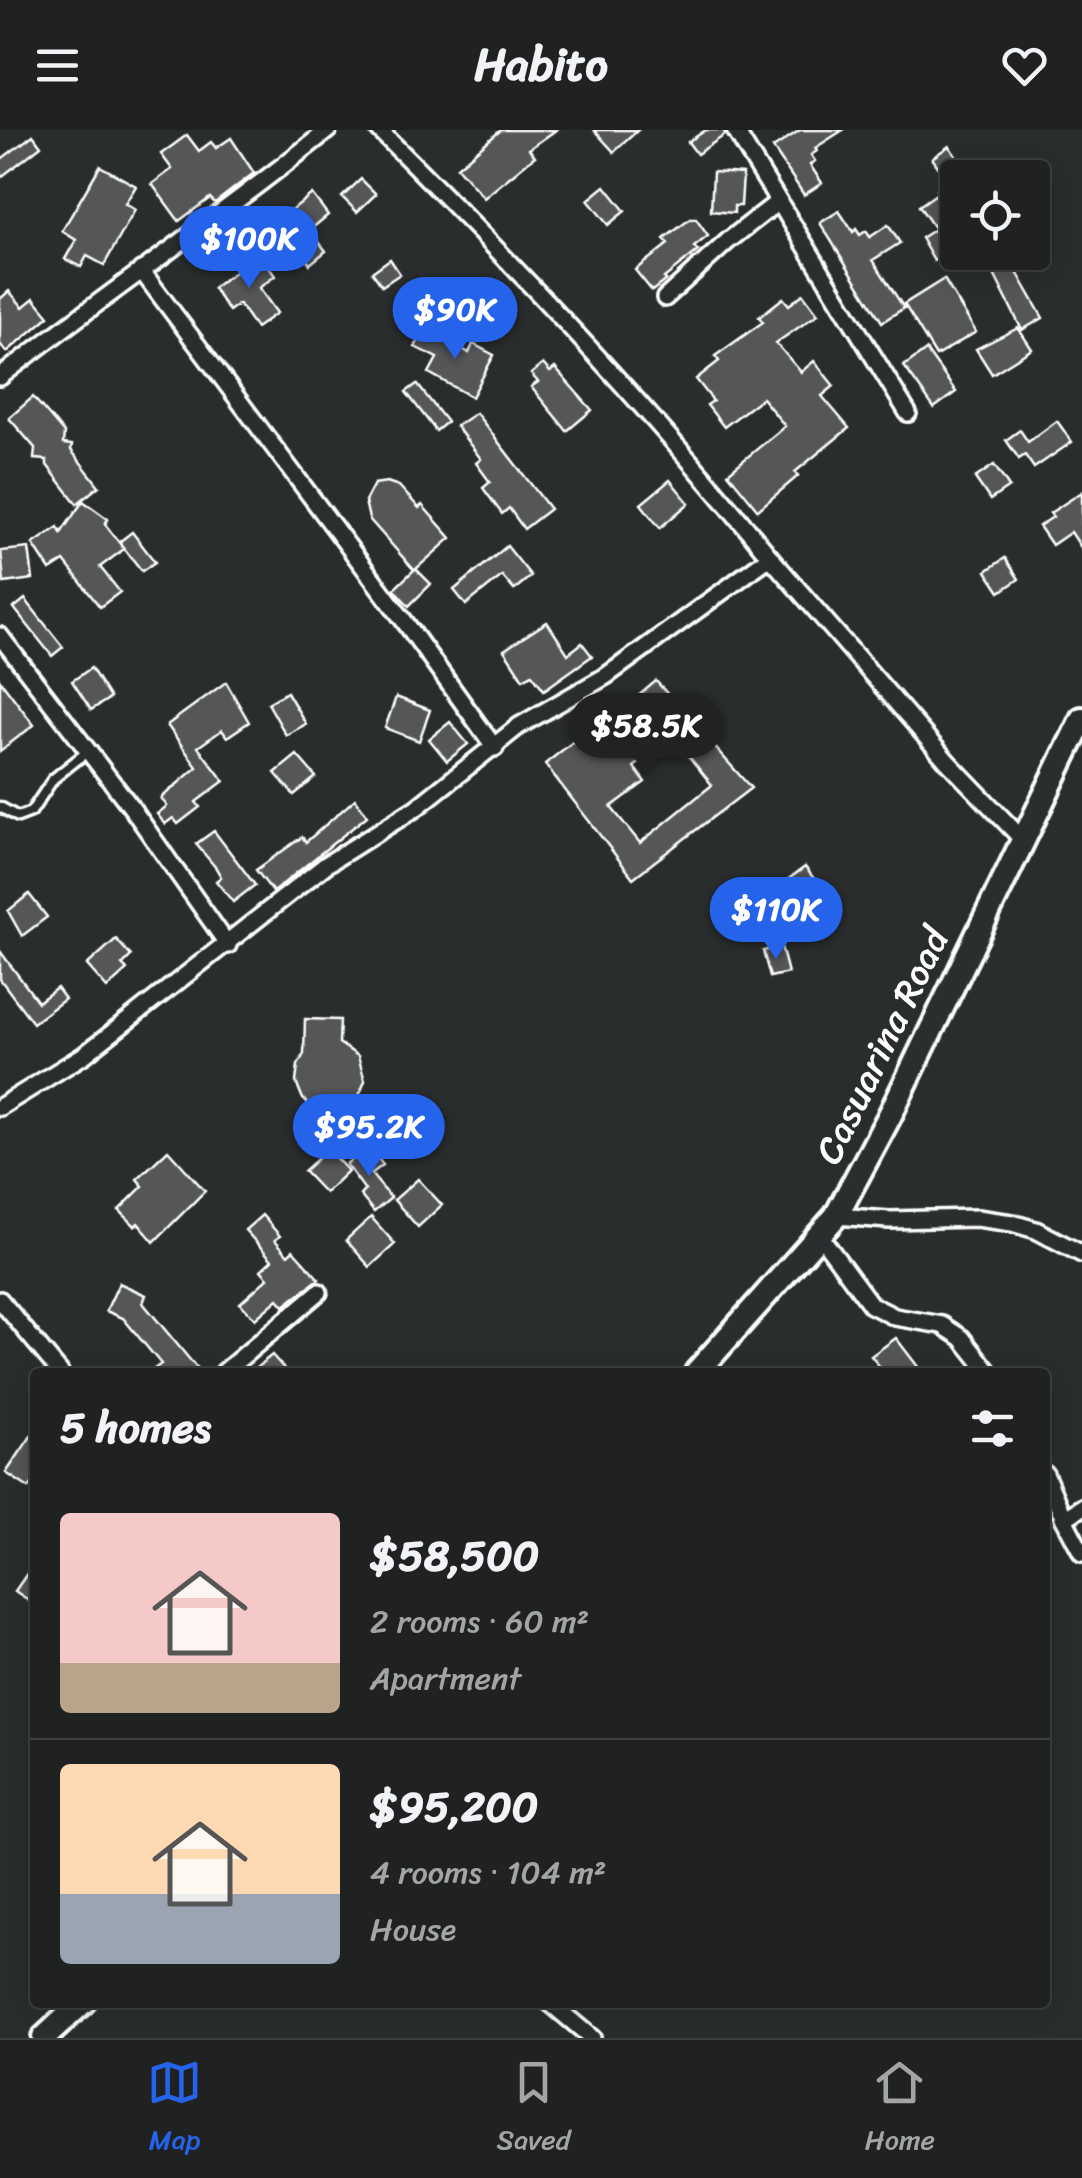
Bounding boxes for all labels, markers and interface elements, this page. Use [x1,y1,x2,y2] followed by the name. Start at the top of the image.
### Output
[474,25,608,105] text: Habito
[30,38,85,93] icon: menu
[997,38,1052,93] icon: heart
[940,160,1050,270] map controls
[940,160,1050,270] button: locate
[179,206,319,291] pin: $100K
[201,210,297,267] text: $100K
[396,277,514,362] pin: $90K
[415,281,495,338] text: $90K
[565,693,727,778] pin: $58.5K
[591,697,701,754] text: $58.5K
[706,877,846,962] pin: $110K
[732,881,820,938] text: $110K
[796,913,970,1176] street label: Casuarina Road
[288,1094,450,1179] pin: $95.2K
[315,1098,423,1155] text: $95.2K
[60,1391,211,1465] text: 5 homes
[965,1401,1020,1456] icon: filters
[370,1519,539,1593] text: $58,500
[140,1553,260,1673] icon: home
[370,1593,589,1650] text: 2 rooms · 60 m²
[370,1650,521,1707] text: Apartment
[370,1770,538,1844] text: $95,200
[140,1804,260,1924] icon: home
[370,1844,606,1901] text: 4 rooms · 104 m²
[370,1901,456,1958] text: House
[147,2055,202,2164] tab: Map
[497,2055,570,2164] tab: Saved
[865,2055,935,2164] tab: Home

